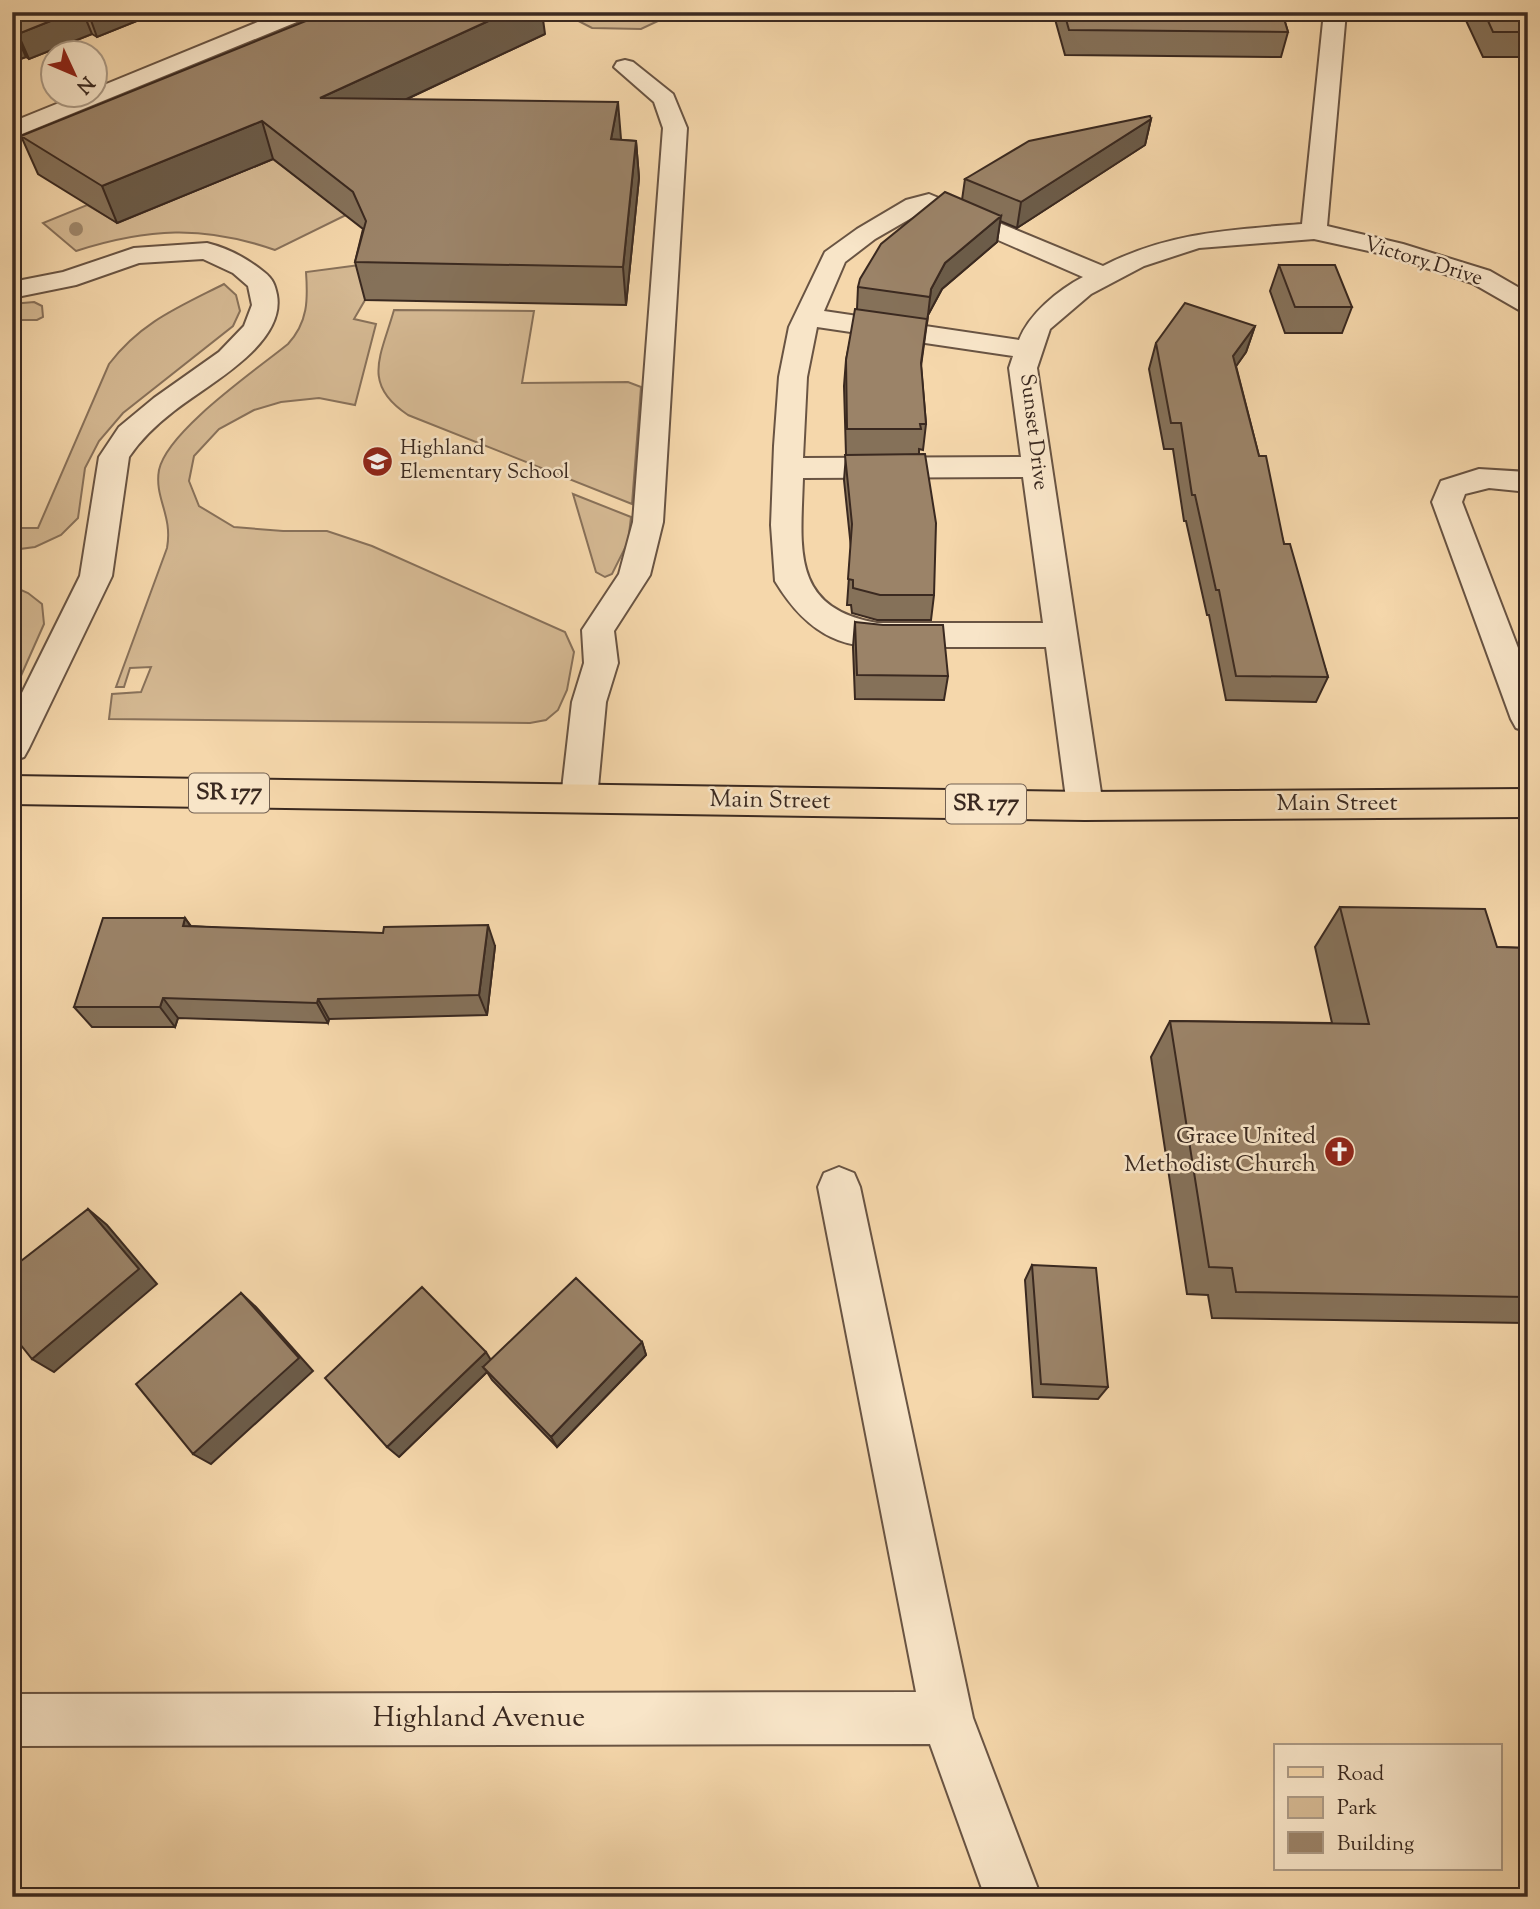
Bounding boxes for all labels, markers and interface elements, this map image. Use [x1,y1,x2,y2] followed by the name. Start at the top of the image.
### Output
[38,38,108,108] north arrow
[69,69,99,99] text: N
[1360,230,1486,294] street label: Victory Drive
[1011,372,1055,492] street label: Sunset Drive
[400,434,570,488] place label: Highland Elementary School
[360,444,394,478] school or university icon: Highland Elementary School
[189,774,269,813] road number: SR 177
[709,783,831,819] street label: Main Street
[946,784,1026,824] road number: SR 177
[1276,787,1398,821] street label: Main Street
[1124,1120,1316,1182] place label: Grace United Methodist Church
[1322,1134,1356,1168] church icon: Grace United Methodist Church
[373,1699,585,1739] street label: Highland Avenue
[1274,1744,1502,1870] legend
[1337,1760,1384,1790] text: Road
[1337,1794,1378,1824] text: Park
[1337,1830,1414,1860] text: Building

